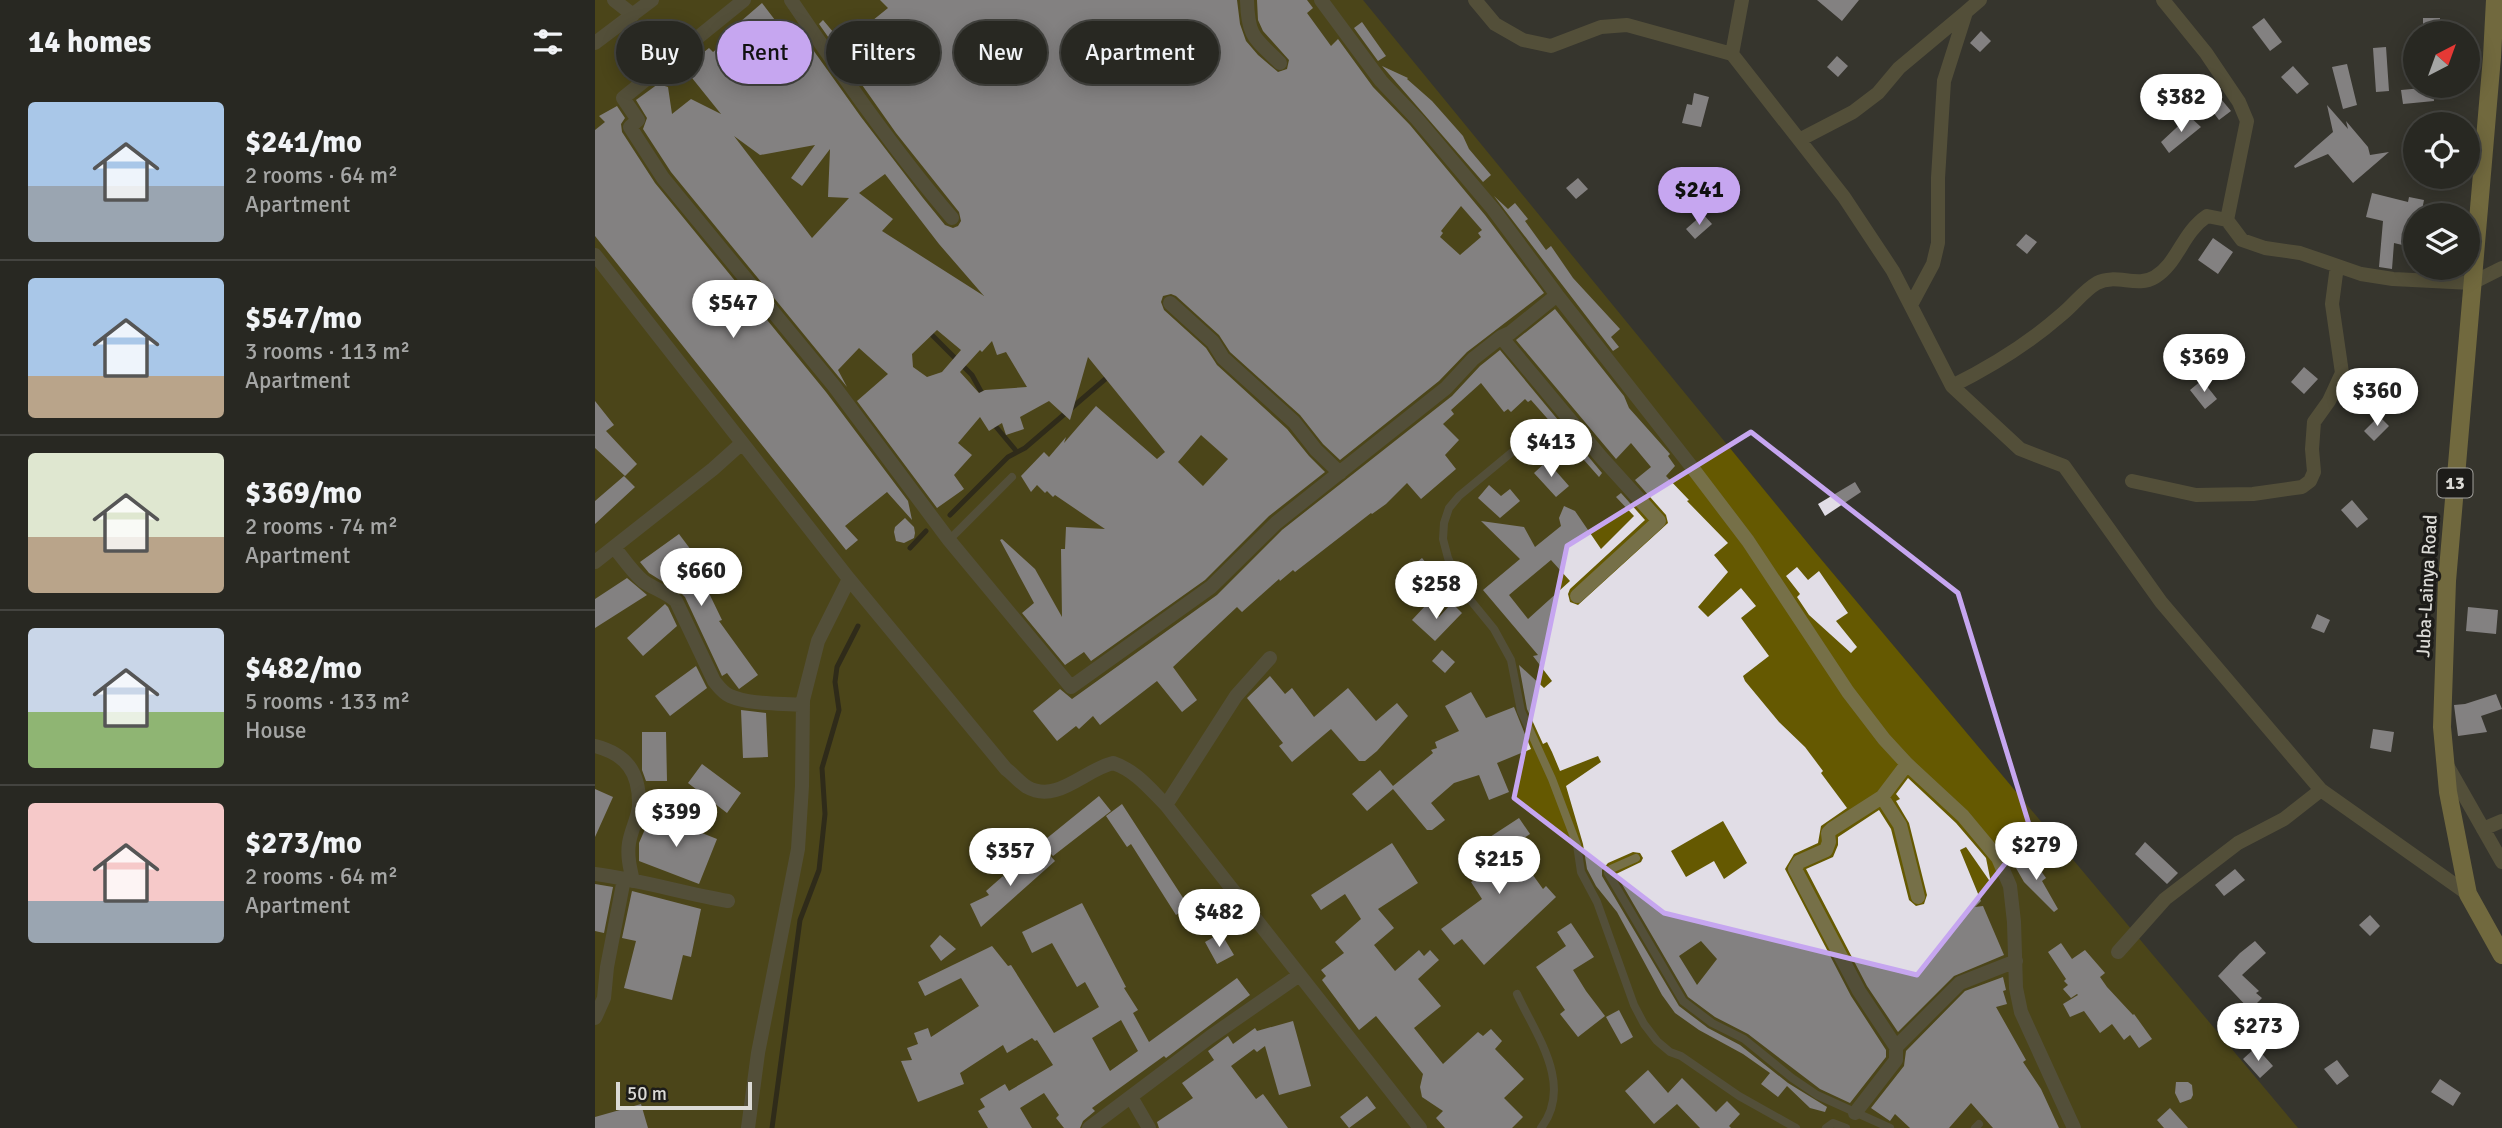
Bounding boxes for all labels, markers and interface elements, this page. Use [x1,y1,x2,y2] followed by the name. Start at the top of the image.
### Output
[616,21,703,84] chip: Buy
[717,21,812,84] chip: Rent
[826,21,940,84] chip: Filters
[954,21,1047,84] chip: New
[1061,21,1219,84] chip: Apartment
[2403,21,2480,98] north arrow
[2403,21,2480,280] map controls
[529,23,567,61] icon: filters
[28,24,151,61] text: 14 homes
[2140,74,2222,134] pin: $382
[2156,82,2206,111] text: $382
[2403,112,2480,189] button: locate
[245,124,362,161] text: $241/mo
[84,130,168,214] icon: home
[245,161,398,190] text: 2 rooms · 64 m²
[1658,168,1740,227] pin: $241
[1674,175,1724,204] text: $241
[245,190,350,219] text: Apartment
[2403,203,2480,280] button: layers
[692,280,774,340] pin: $547
[708,288,758,317] text: $547
[245,300,362,337] text: $547/mo
[84,306,168,390] icon: home
[2163,334,2245,394] pin: $369
[245,337,410,366] text: 3 rooms · 113 m²
[2179,342,2229,371] text: $369
[245,366,350,395] text: Apartment
[2336,368,2418,428] pin: $360
[2352,376,2402,405] text: $360
[1510,420,1592,479] pin: $413
[1526,427,1576,456] text: $413
[2437,468,2473,498] road number: 13
[245,475,362,512] text: $369/mo
[84,481,168,565] icon: home
[245,512,398,541] text: 2 rooms · 74 m²
[2411,514,2443,658] street label: Juba-Lainya Road
[245,541,350,570] text: Apartment
[660,548,742,608] pin: $660
[676,556,726,585] text: $660
[1395,562,1477,621] pin: $258
[1411,569,1461,598] text: $258
[245,650,362,687] text: $482/mo
[84,656,168,740] icon: home
[245,687,410,716] text: 5 rooms · 133 m²
[245,716,307,745] text: House
[635,790,717,849] pin: $399
[651,797,701,826] text: $399
[1995,822,2077,882] pin: $279
[245,825,362,862] text: $273/mo
[969,828,1051,888] pin: $357
[2011,830,2061,859] text: $279
[84,831,168,915] icon: home
[985,836,1035,865] text: $357
[1458,836,1540,896] pin: $215
[1474,844,1524,873] text: $215
[245,862,398,891] text: 2 rooms · 64 m²
[1178,890,1260,949] pin: $482
[245,891,350,920] text: Apartment
[1194,897,1244,926] text: $482
[2217,1004,2299,1063] pin: $273
[2233,1011,2283,1040] text: $273
[616,1079,753,1111] scale bar
[627,1082,667,1106] text: 50 m

